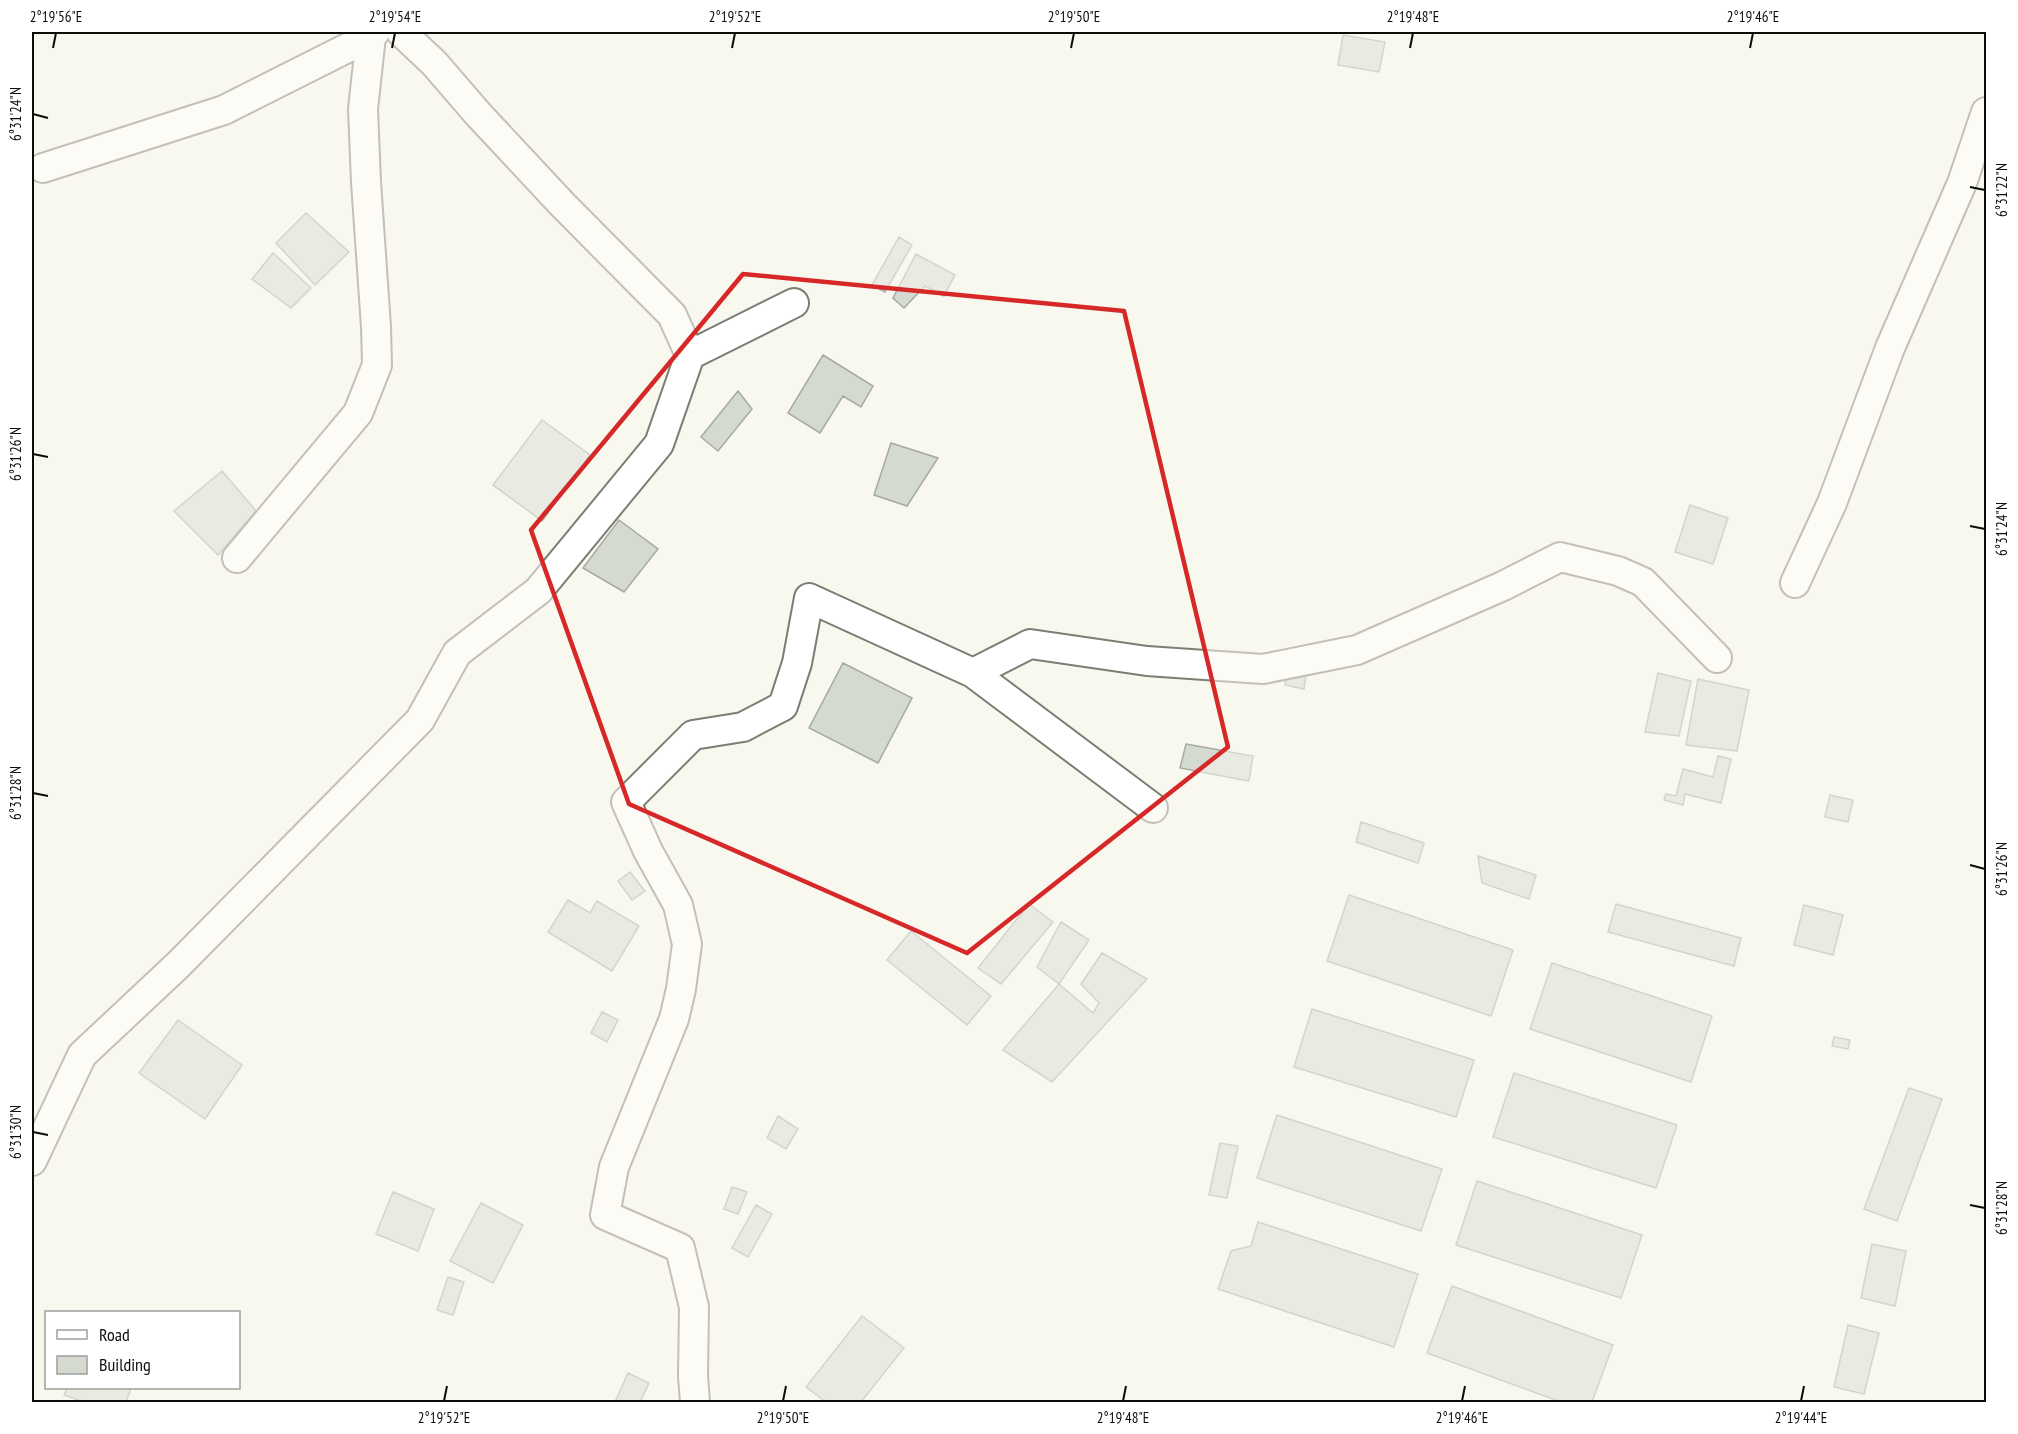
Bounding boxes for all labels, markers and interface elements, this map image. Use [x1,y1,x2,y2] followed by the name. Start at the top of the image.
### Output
[30,7,82,26] text: 2°19'56"E
[369,7,421,26] text: 2°19'54"E
[709,7,761,26] text: 2°19'52"E
[1048,7,1100,26] text: 2°19'50"E
[1387,7,1439,26] text: 2°19'48"E
[1727,7,1779,26] text: 2°19'46"E
[6,87,25,141] text: 6°31'24"N
[1992,163,2011,217] text: 6°31'22"N
[6,427,25,481] text: 6°31'26"N
[1992,502,2011,556] text: 6°31'24"N
[6,766,25,820] text: 6°31'28"N
[1992,842,2011,896] text: 6°31'26"N
[6,1105,25,1159] text: 6°31'30"N
[1992,1181,2011,1235] text: 6°31'28"N
[45,1311,240,1389] legend
[99,1323,130,1346] text: Road
[99,1353,151,1376] text: Building
[418,1408,470,1427] text: 2°19'52"E
[757,1408,809,1427] text: 2°19'50"E
[1097,1408,1149,1427] text: 2°19'48"E
[1436,1408,1488,1427] text: 2°19'46"E
[1775,1408,1827,1427] text: 2°19'44"E

